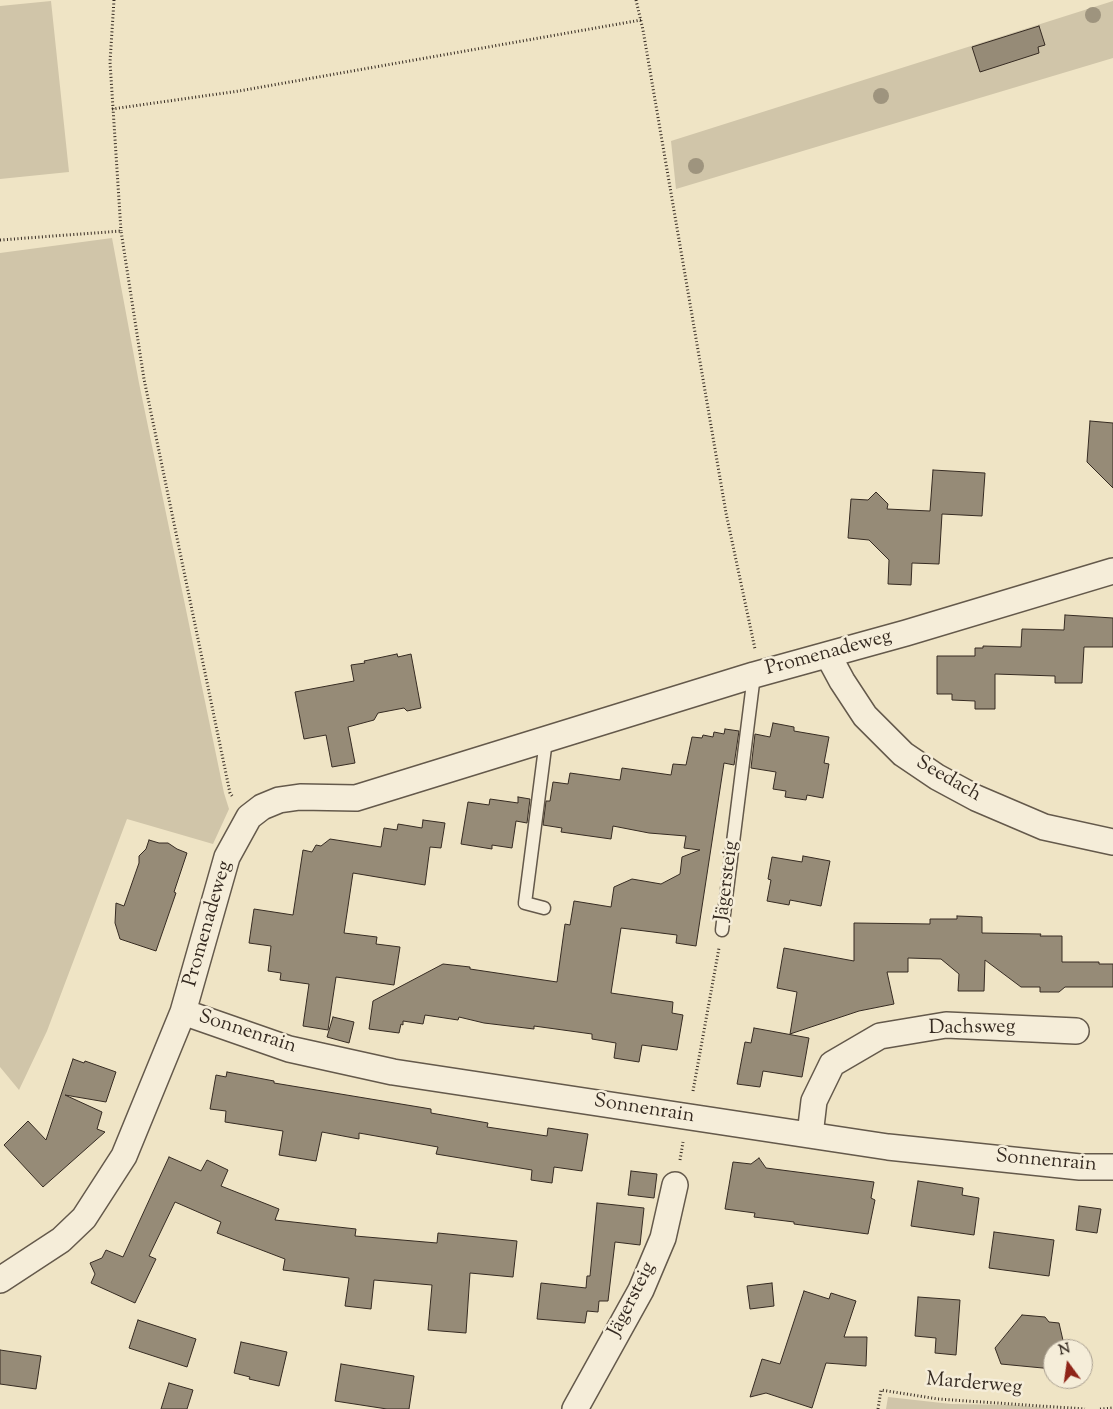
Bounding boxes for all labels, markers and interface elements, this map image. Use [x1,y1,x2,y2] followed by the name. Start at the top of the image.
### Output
[763,626,895,682] street label: Promenadeweg
[911,752,985,808] street label: Seedach
[711,840,745,922] street label: Jägersteig
[180,858,238,990] street label: Promenadeweg
[195,1006,299,1060] street label: Sonnenrain
[928,1016,1016,1042] street label: Dachsweg
[592,1090,696,1130] street label: Sonnenrain
[994,1146,1098,1178] street label: Sonnenrain
[604,1259,662,1341] street label: Jägersteig
[1043,1339,1093,1389] north arrow
[1057,1339,1072,1361] text: N
[925,1369,1023,1401] street label: Marderweg

